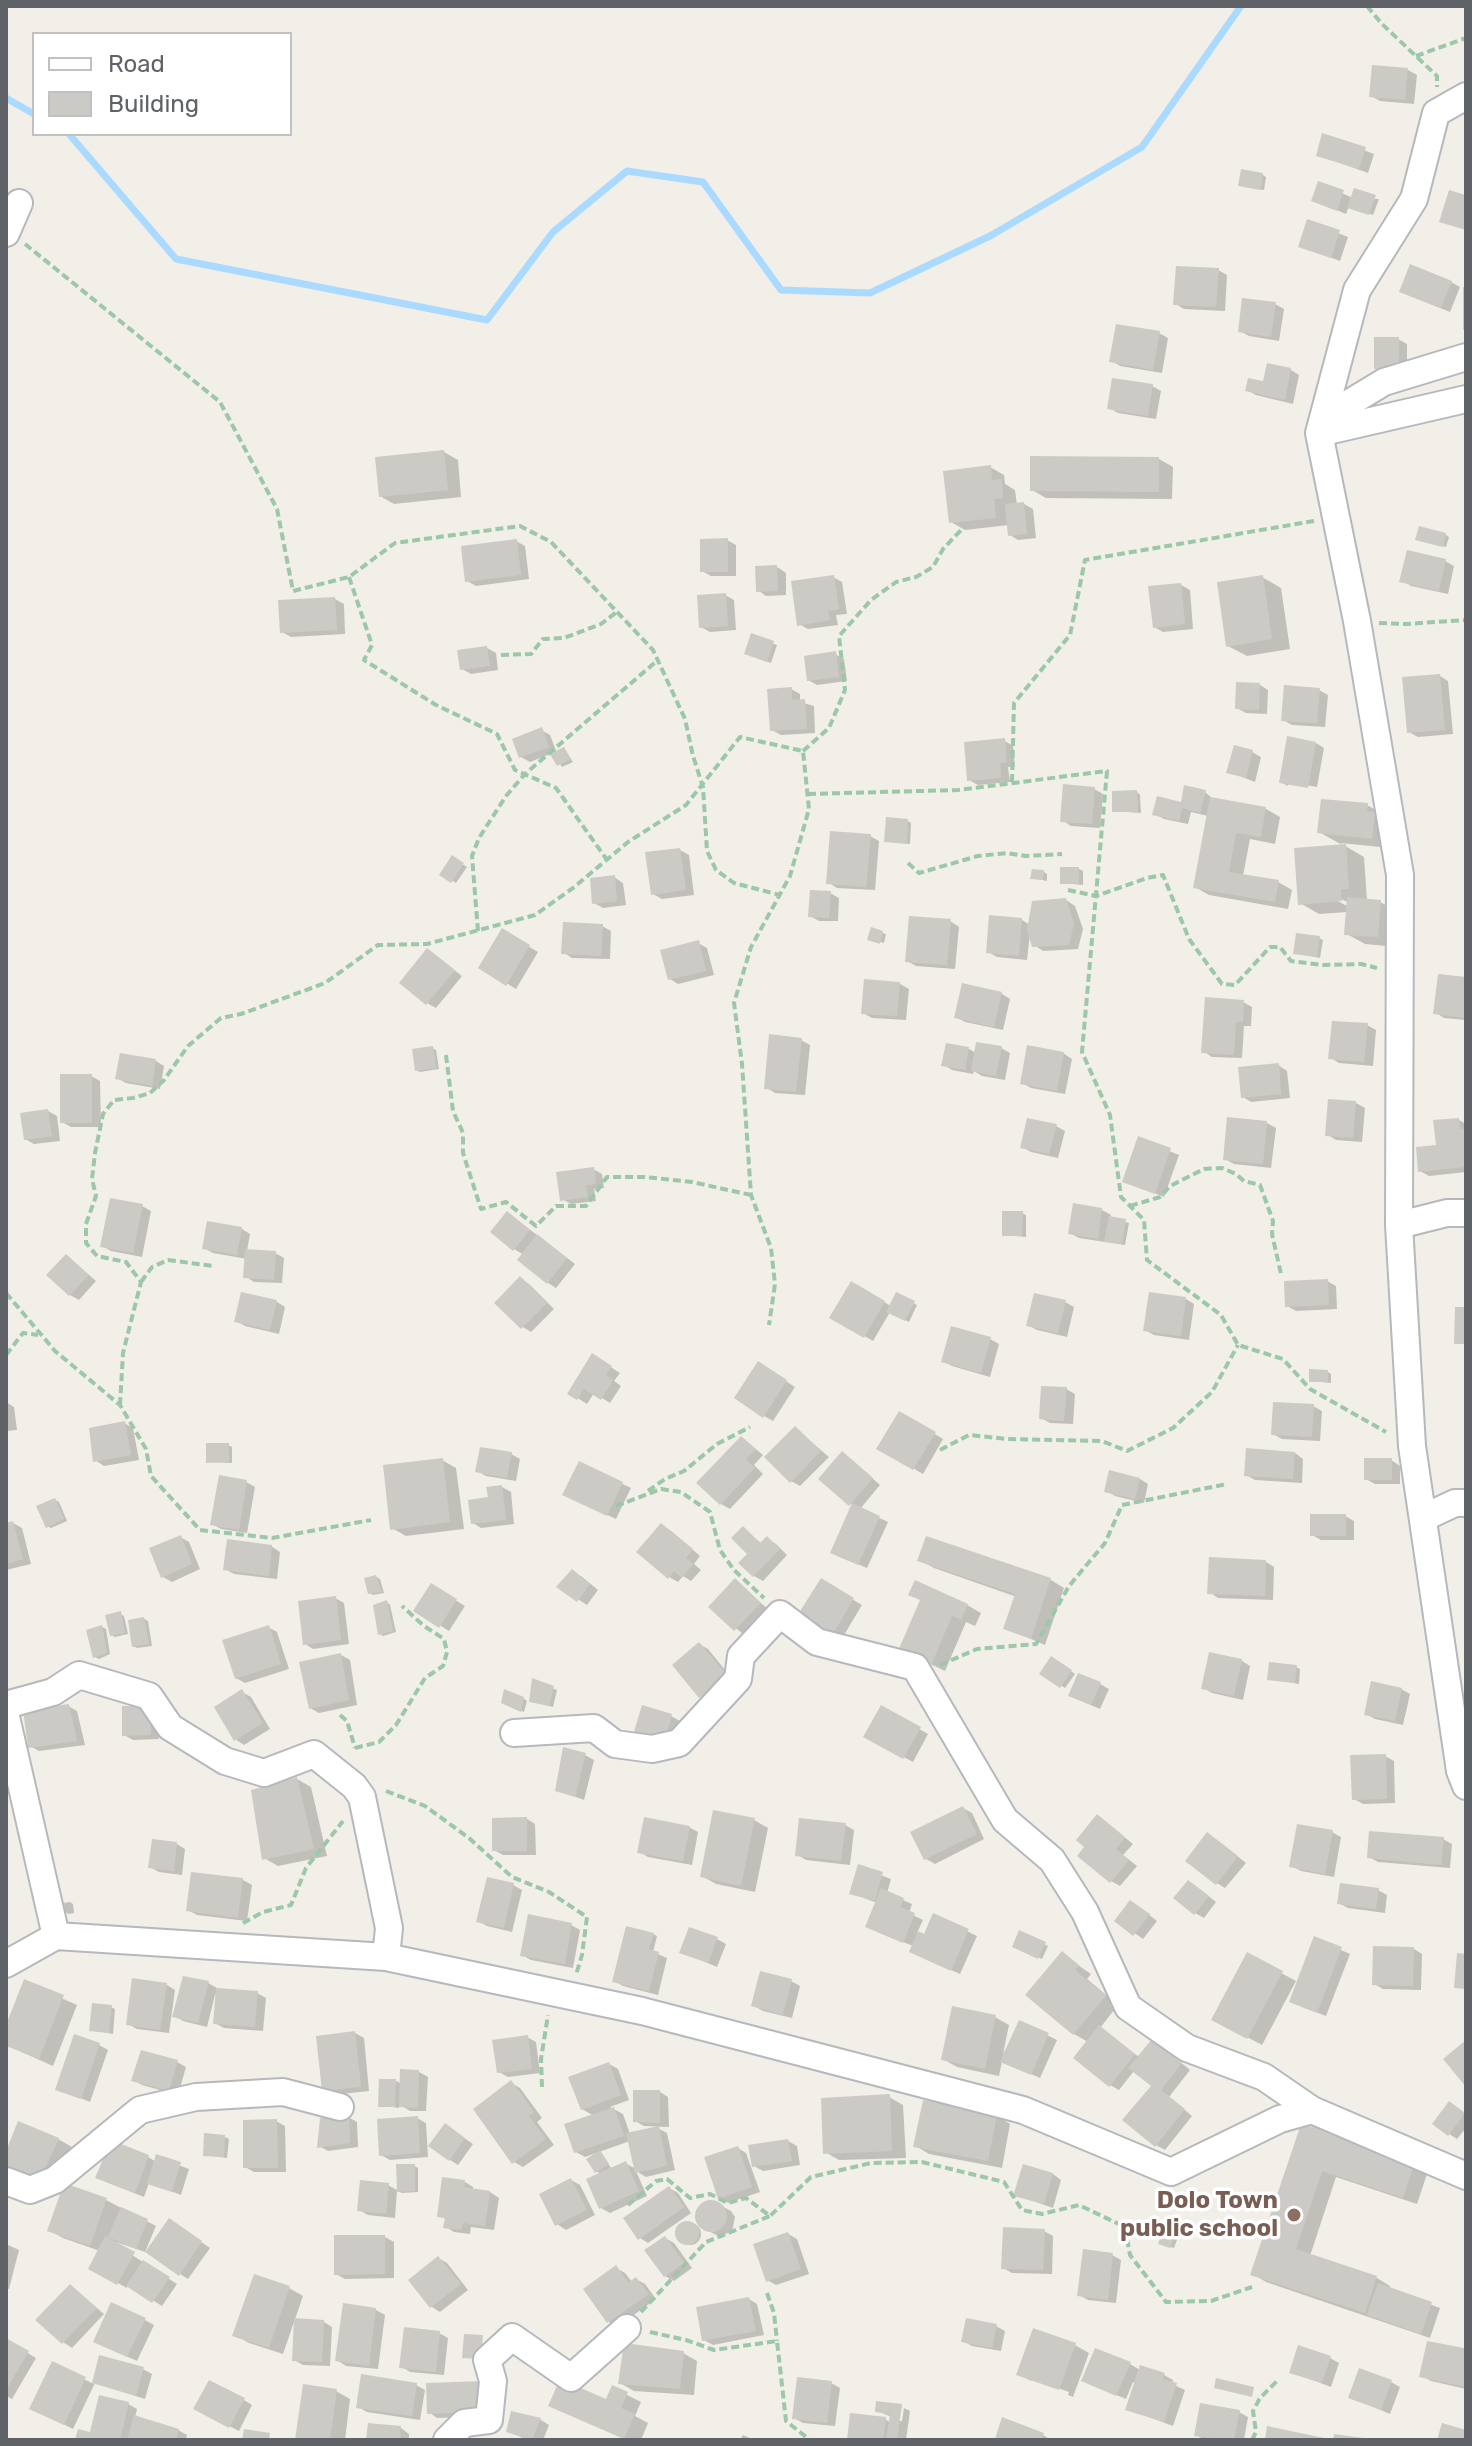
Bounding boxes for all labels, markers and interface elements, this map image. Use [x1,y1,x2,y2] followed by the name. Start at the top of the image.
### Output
[32,32,292,136] legend
[108,50,165,78] text: Road
[108,90,199,118] text: Building
[1120,2187,1278,2243] place label: Dolo Town public school
[1285,2206,1303,2224] marker: Dolo Town public school

